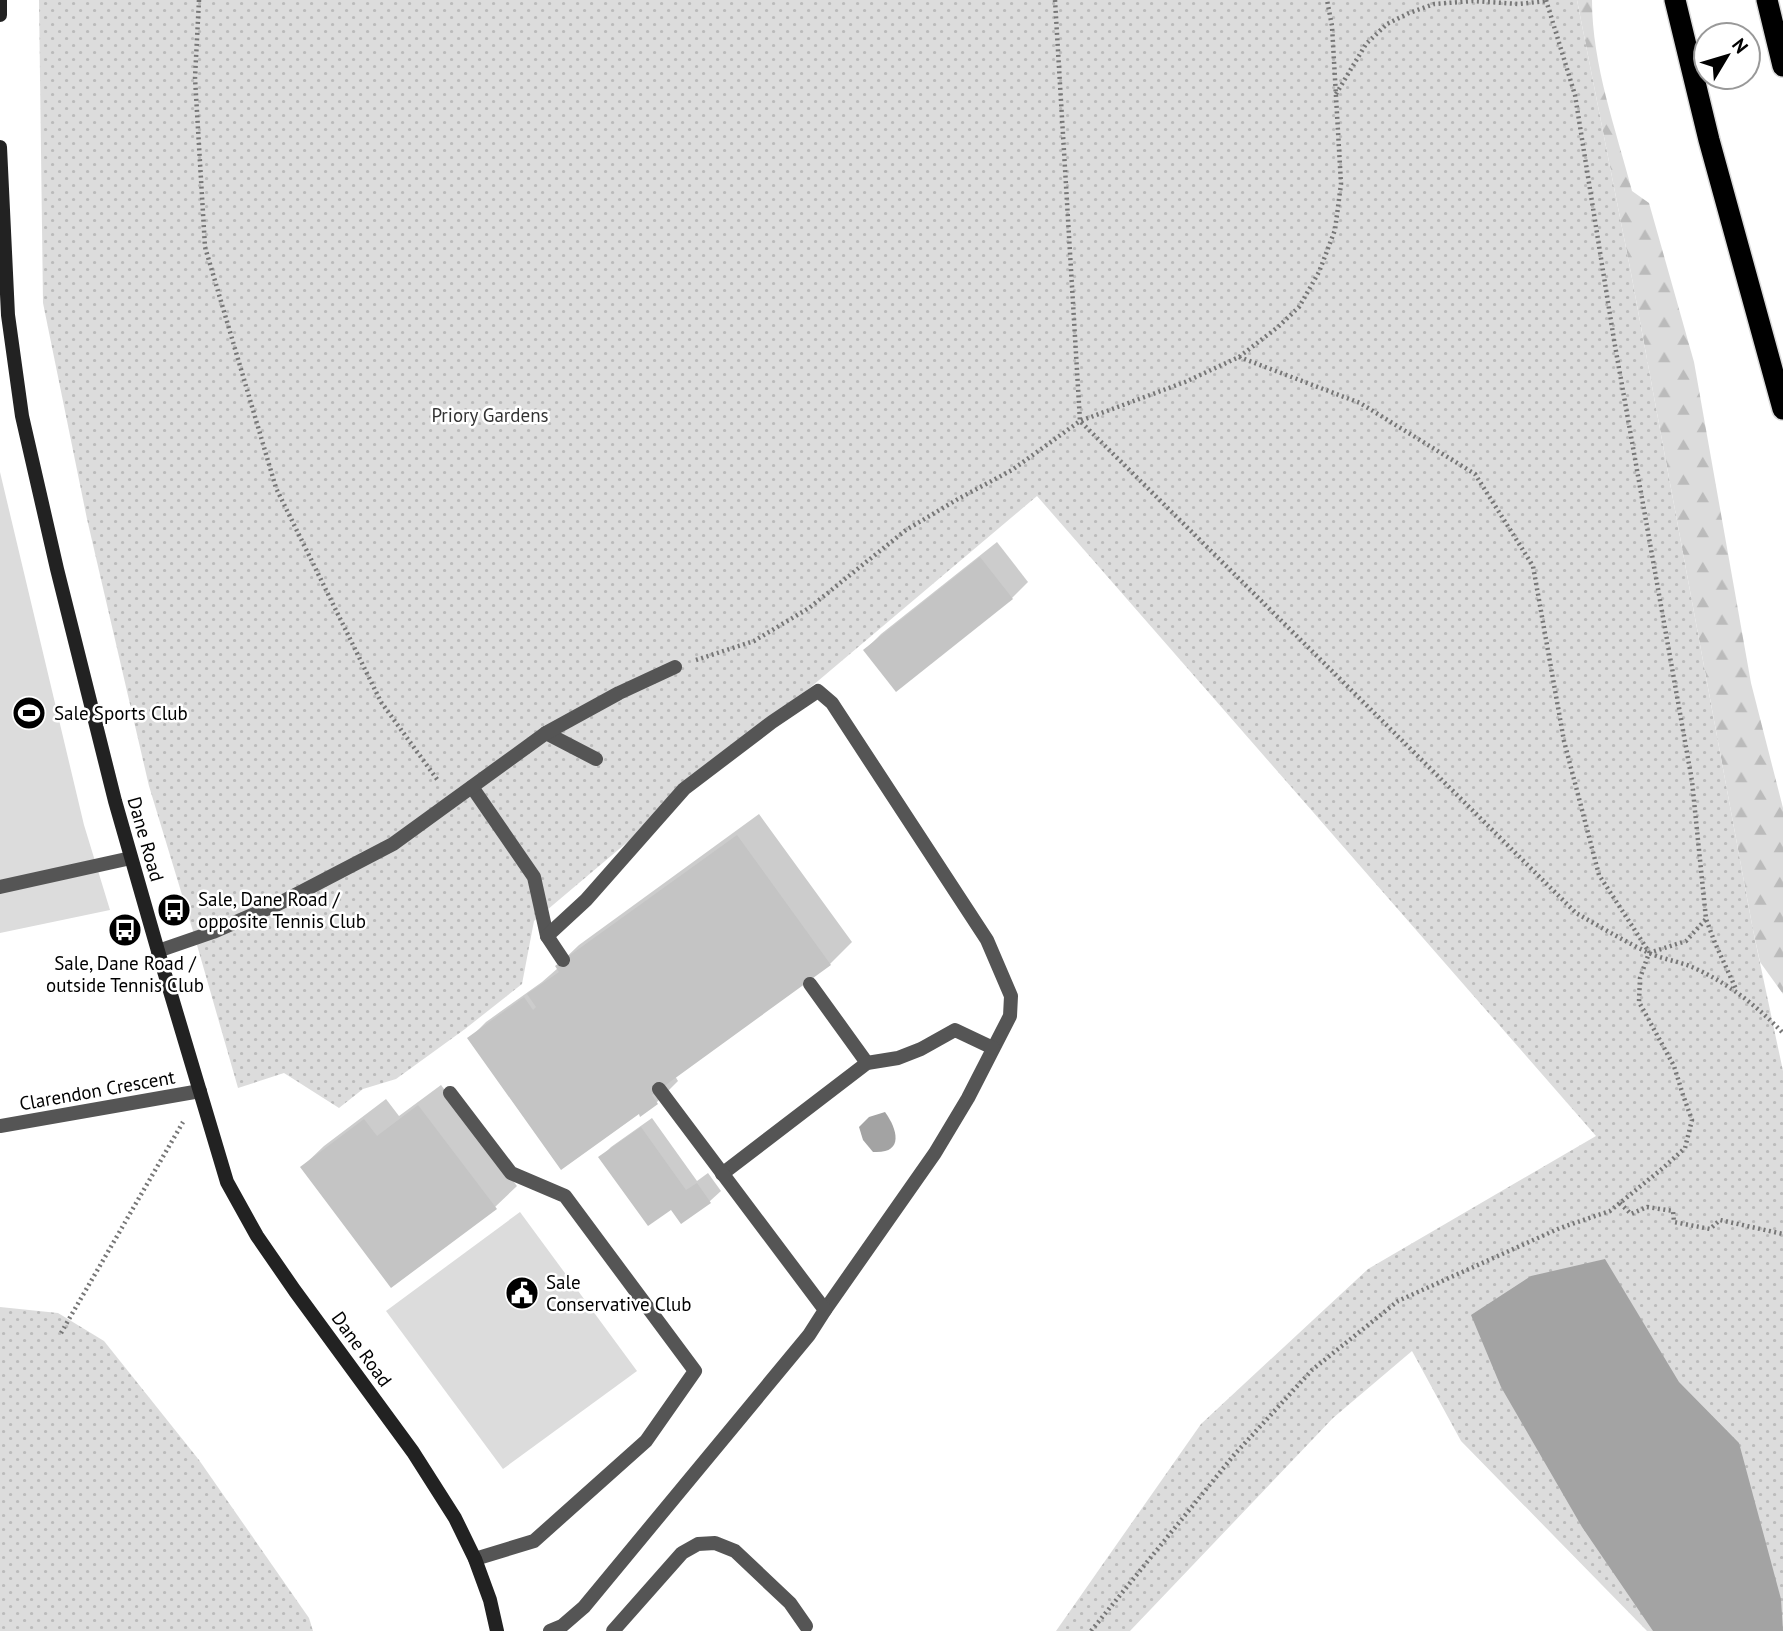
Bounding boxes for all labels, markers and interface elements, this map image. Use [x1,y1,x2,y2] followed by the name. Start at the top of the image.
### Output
[1692,21,1762,91] north arrow
[1727,33,1754,58] text: N
[431,403,549,427] park label: Priory Gardens
[10,694,48,732] sports icon: Sale Sports Club
[54,701,188,725] place label: Sale Sports Club
[122,794,170,884] street label: Dane Road
[198,887,366,933] place label: Sale, Dane Road / opposite Tennis Club
[155,891,193,929] bus stop icon: Sale, Dane Road / opposite Tennis Club
[106,911,144,949] bus stop icon: Sale, Dane Road / outside Tennis Club
[46,951,204,997] place label: Sale, Dane Road / outside Tennis Club
[17,1064,177,1115] street label: Clarendon Crescent
[546,1270,692,1316] place label: Sale Conservative Club
[503,1274,541,1312] public building icon: Sale Conservative Club
[327,1307,397,1391] street label: Dane Road

